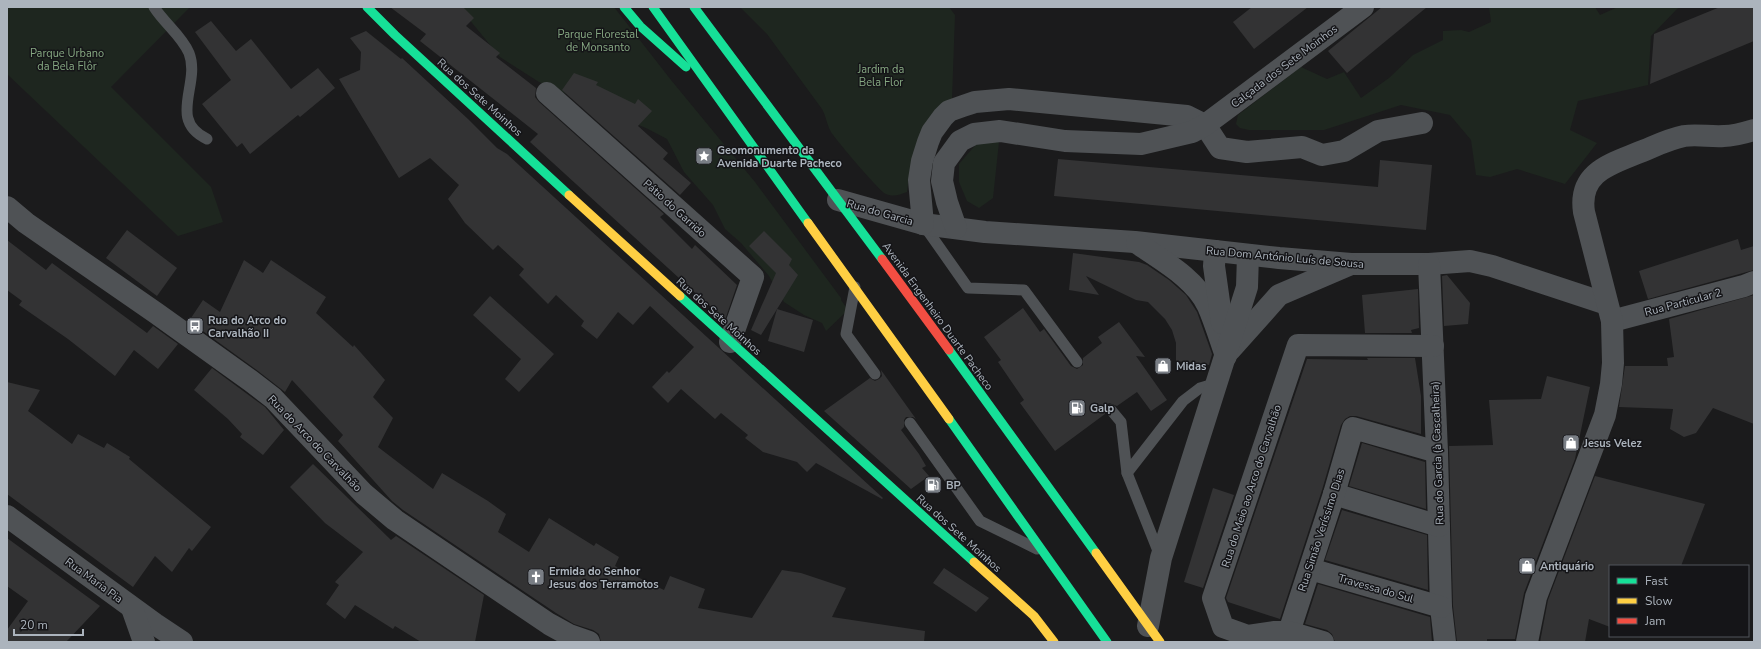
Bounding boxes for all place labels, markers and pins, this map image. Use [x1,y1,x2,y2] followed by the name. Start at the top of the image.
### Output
[717,143,842,171] place label: Geomonumento da Avenida Duarte Pacheco
[694,146,714,166] place icon: Geomonumento da Avenida Duarte Pacheco
[208,313,287,341] place label: Rua do Arco do Carvalhão II
[185,316,205,336] bus stop icon: Rua do Arco do Carvalhão II
[1153,356,1173,376] shop icon: Midas
[1176,359,1206,374] place label: Midas
[1067,398,1087,418] fuel station icon: Galp
[1090,401,1115,416] place label: Galp
[1561,433,1581,453] shop icon: Jesus Velez
[1583,436,1642,451] place label: Jesus Velez
[923,475,943,495] fuel station icon: BP
[946,478,961,493] place label: BP
[1517,556,1537,576] shop icon: Antiquário
[1540,559,1594,574] place label: Antiquário
[548,564,659,592] place label: Ermida do Senhor Jesus dos Terramotos
[526,567,546,587] church icon: Ermida do Senhor Jesus dos Terramotos

